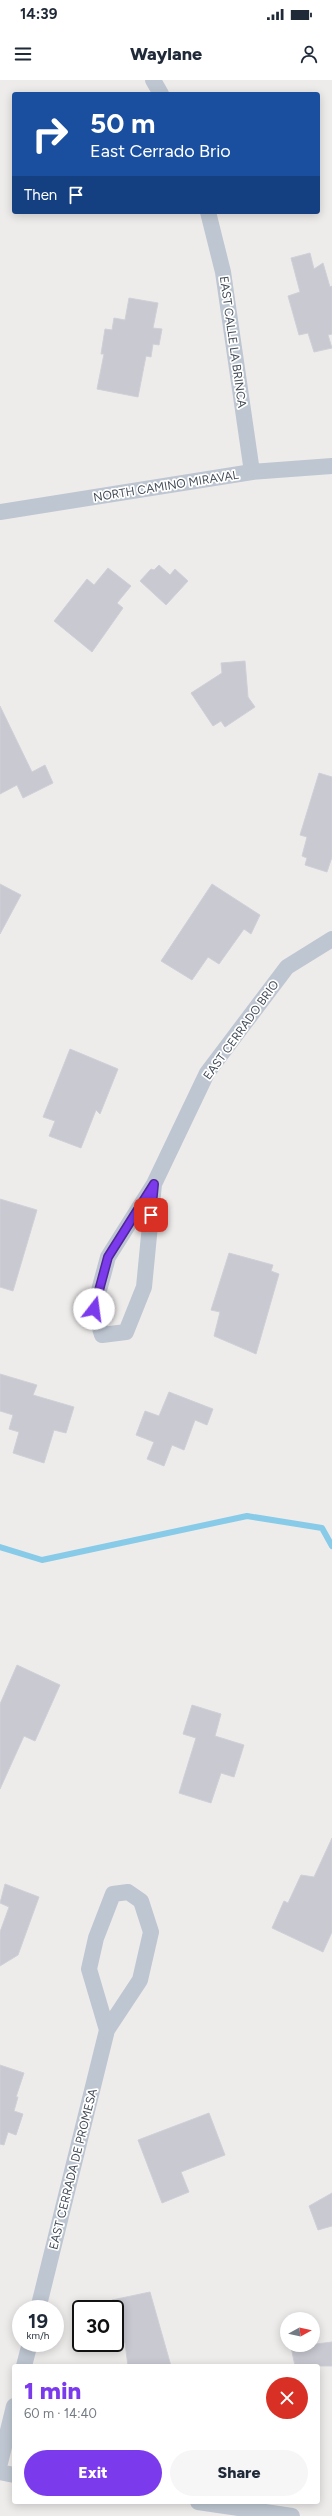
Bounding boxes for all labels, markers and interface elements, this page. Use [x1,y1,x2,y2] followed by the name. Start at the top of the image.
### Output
[20,5,57,23] text: 14:39
[12,43,34,65] icon: menu
[130,43,202,65] text: Waylane
[298,43,320,65] icon: person
[90,106,156,140] text: 50 m
[24,108,76,160] icon: right
[90,140,231,162] text: East Cerrado Brio
[65,184,87,206] icon: arrive
[24,186,57,204] text: Then
[217,275,249,409] street label: EAST CALLE LA BRINCA
[92,467,240,504] street label: NORTH CAMINO MIRAVAL
[200,978,282,1082] street label: EAST CERRADO BRIO
[134,1198,168,1232] pin
[140,1204,162,1226] icon: arrive
[73,1288,115,1330] position arrow
[46,2087,100,2251] street label: EAST CERRADA DE PROMESA
[72,2300,124,2352] speed limit sign: 30
[28,2309,48,2333] text: 19
[280,2312,320,2352] north arrow
[280,2312,320,2352] map controls
[27,2329,49,2342] text: km/h
[24,2376,81,2405] text: 1 min
[266,2377,308,2419] button: close
[24,2406,97,2421] text: 60 m · 14:40
[24,2450,162,2496] button: Exit
[170,2450,308,2496] button: Share

